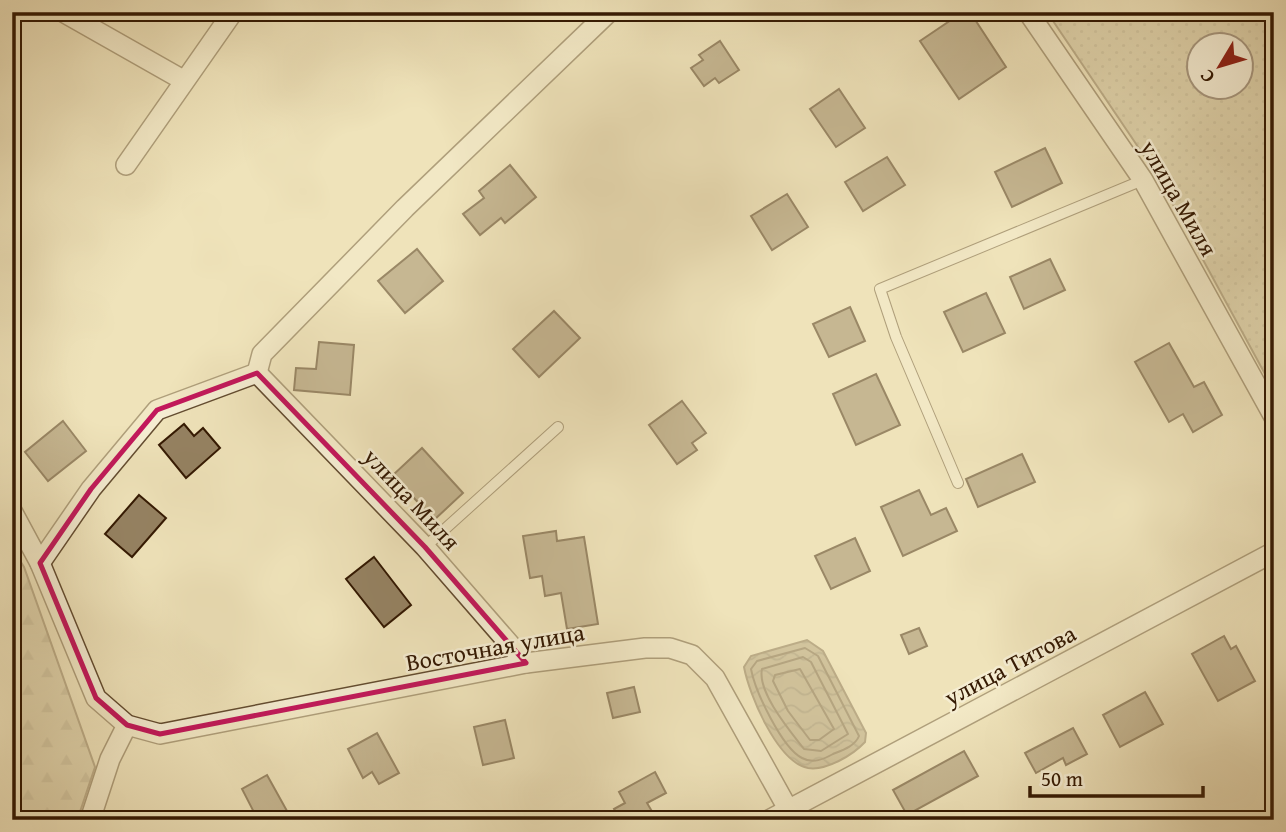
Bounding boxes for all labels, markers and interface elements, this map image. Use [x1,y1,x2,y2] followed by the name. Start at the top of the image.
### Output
[1184,32,1254,102] north arrow
[1192,63,1221,89] text: С
[1131,133,1226,262] street label: улица Миля
[355,439,469,558] street label: улица Миля
[403,614,588,680] street label: Восточная улица
[937,615,1083,715] street label: улица Титова
[1030,755,1204,799] scale bar
[1041,763,1083,794] text: 50 m

